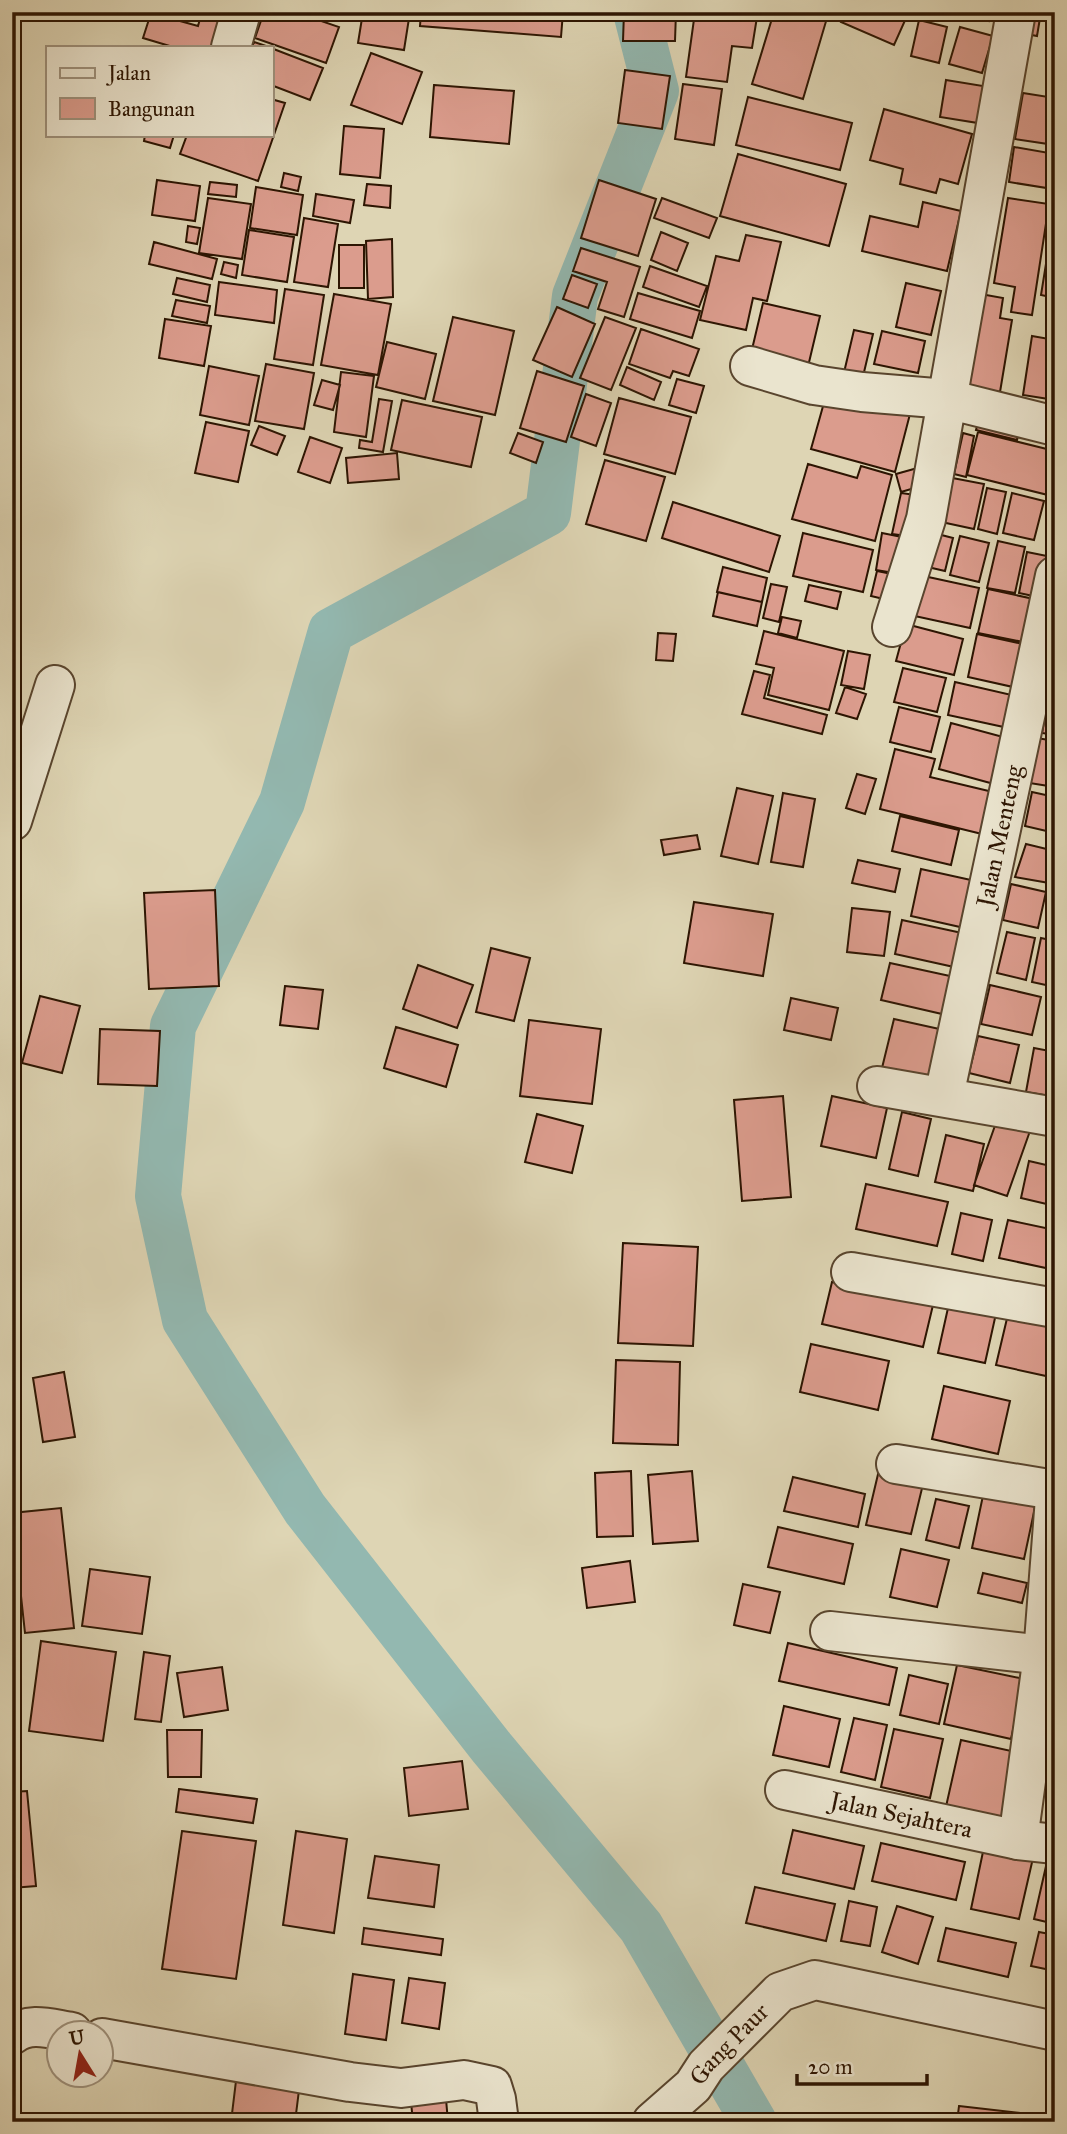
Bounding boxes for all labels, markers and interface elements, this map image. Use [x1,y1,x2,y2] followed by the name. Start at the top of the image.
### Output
[46,46,273,136] legend
[106,60,151,86] text: Jalan
[108,96,195,122] text: Bangunan
[969,761,1029,912] street label: Jalan Menteng
[825,1784,976,1845] street label: Jalan Sejahtera
[683,1997,775,2091] street label: Gang Paur
[46,2018,116,2088] north arrow
[67,2025,87,2051] text: U
[797,2043,927,2087] scale bar
[808,2054,853,2080] text: 20 m

